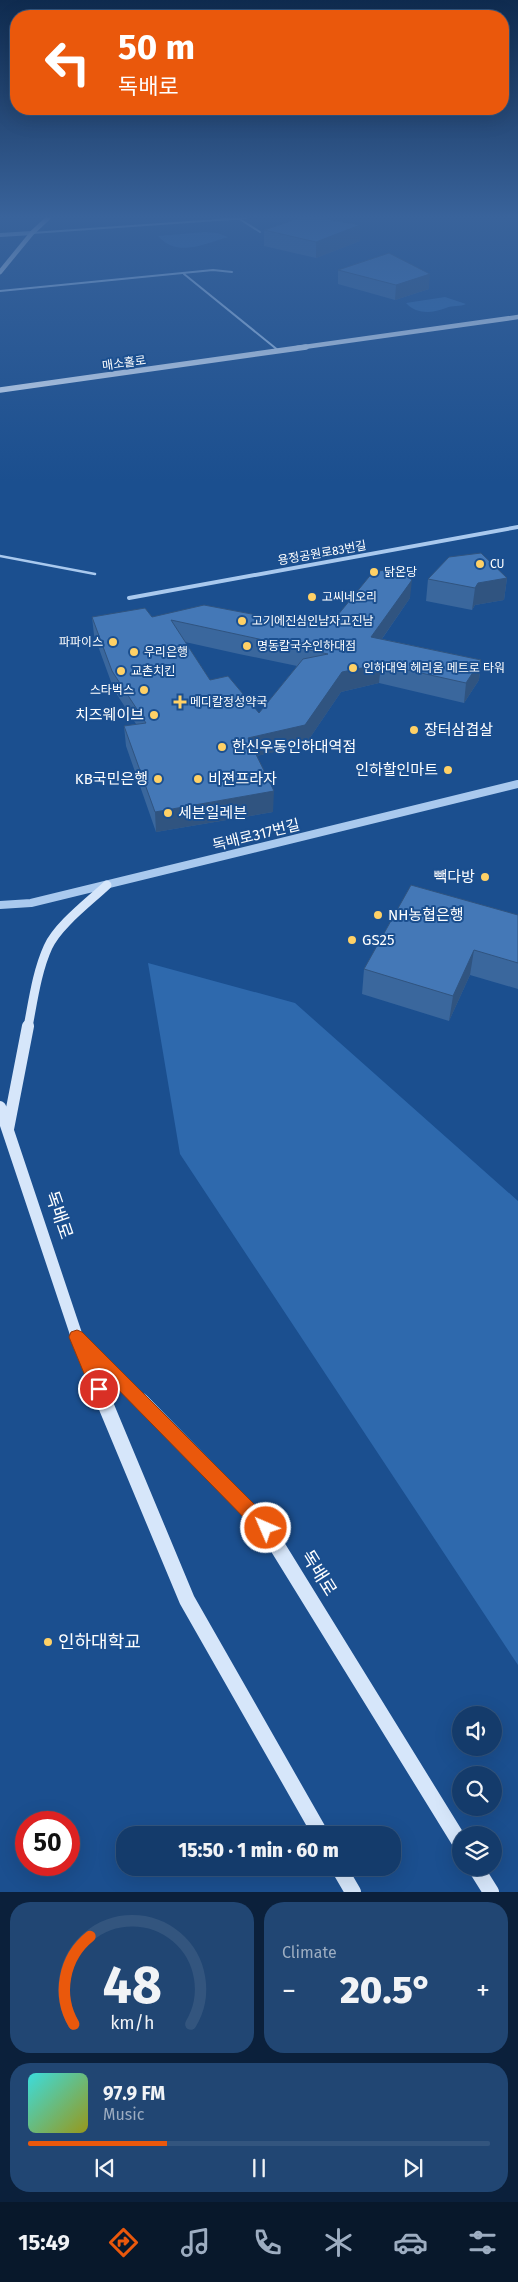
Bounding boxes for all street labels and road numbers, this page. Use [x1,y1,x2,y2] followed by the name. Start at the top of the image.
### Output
[101,353,147,373] street label: 매소홀로
[277,538,367,568] street label: 용정공원로83번길
[211,815,301,855] street label: 독배로317번길
[41,1188,77,1242] street label: 독배로
[297,1546,341,1600] street label: 독배로

